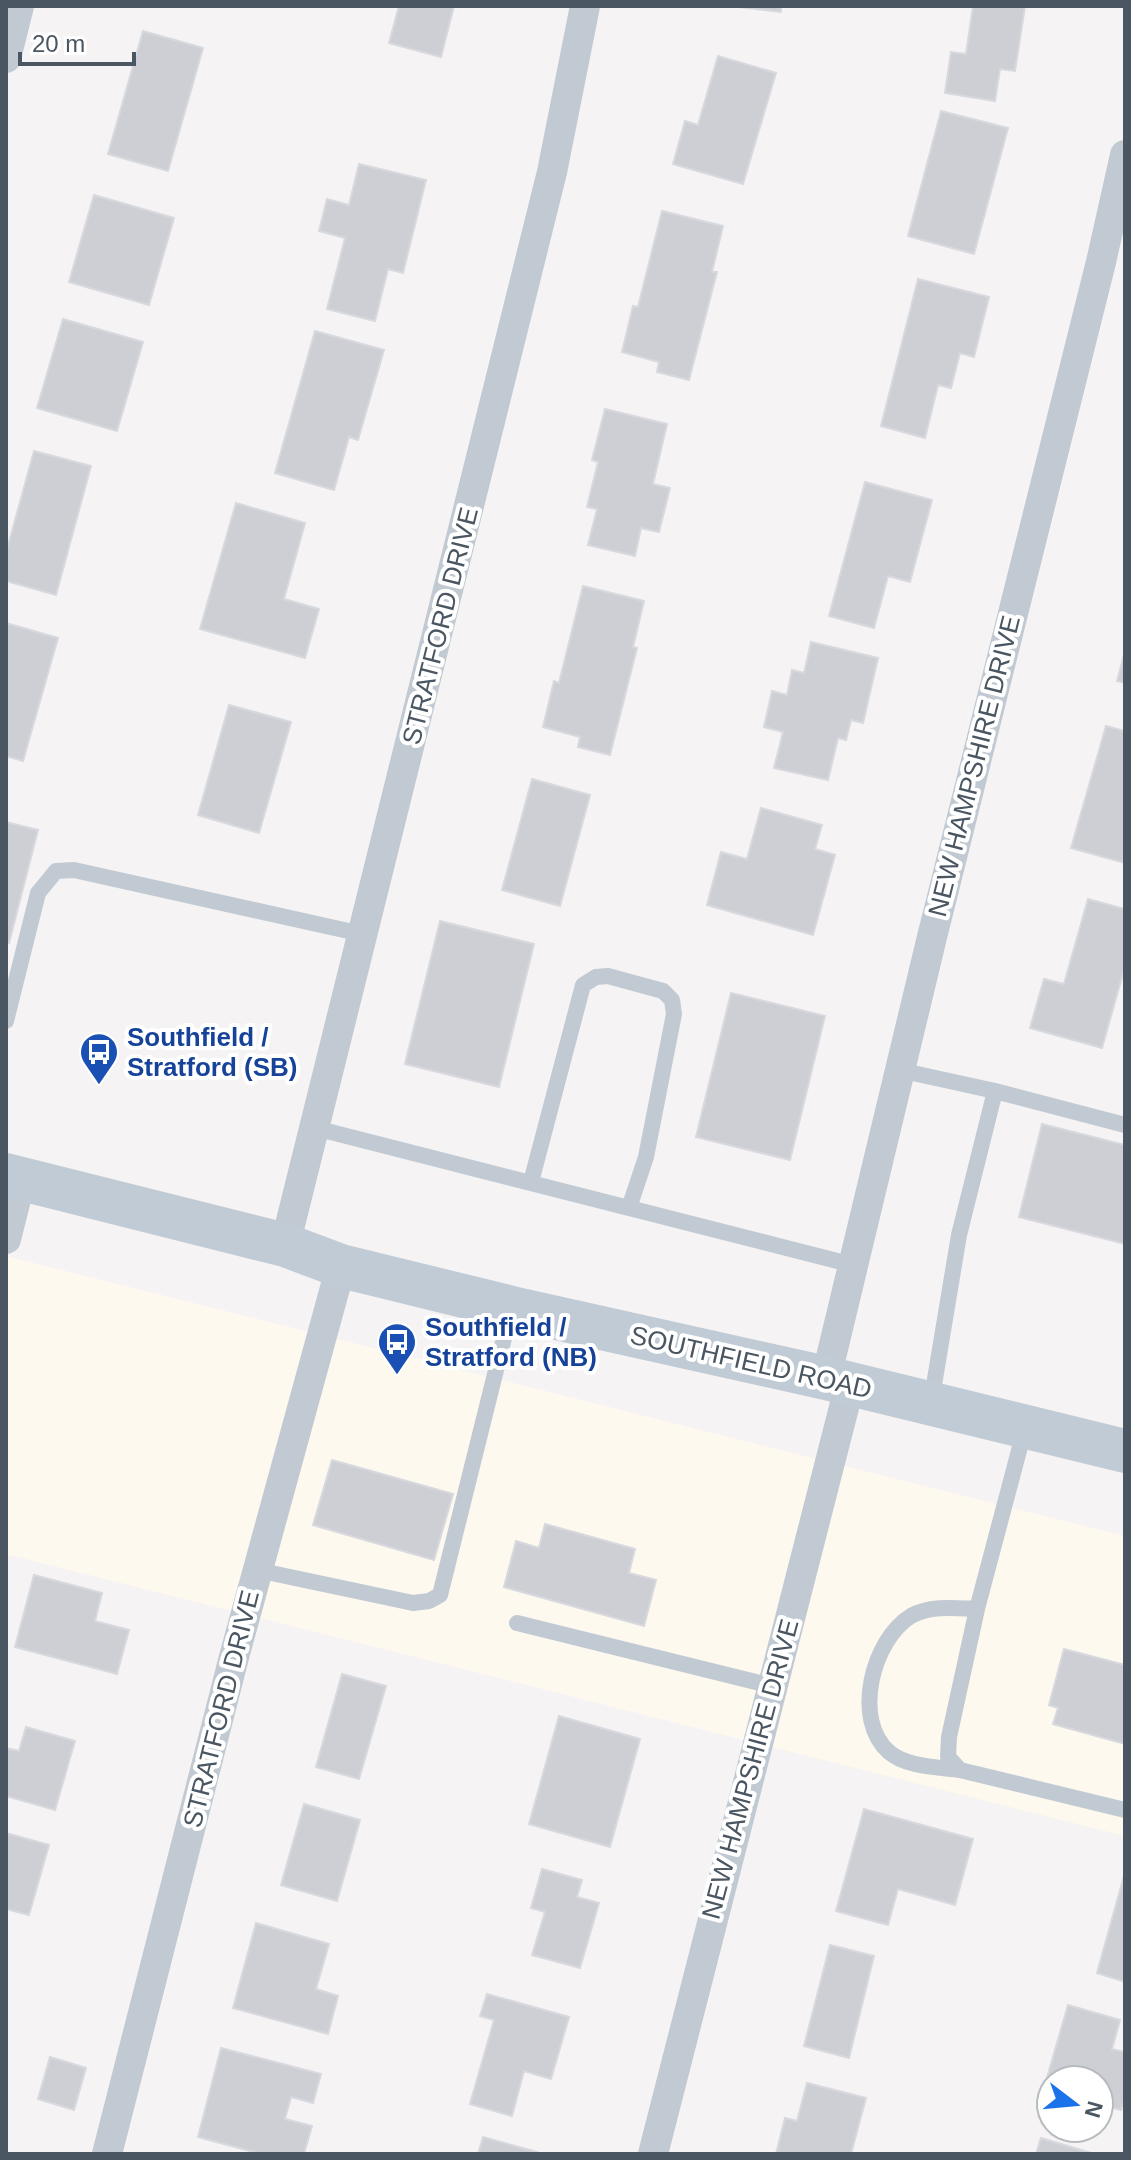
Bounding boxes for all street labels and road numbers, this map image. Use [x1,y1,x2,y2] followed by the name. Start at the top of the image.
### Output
[396,504,484,748] street label: STRATFORD DRIVE
[922,612,1026,920] street label: NEW HAMPSHIRE DRIVE
[627,1320,875,1404] street label: SOUTHFIELD ROAD
[177,1587,265,1831] street label: STRATFORD DRIVE
[696,1616,804,1922] street label: NEW HAMPSHIRE DRIVE

